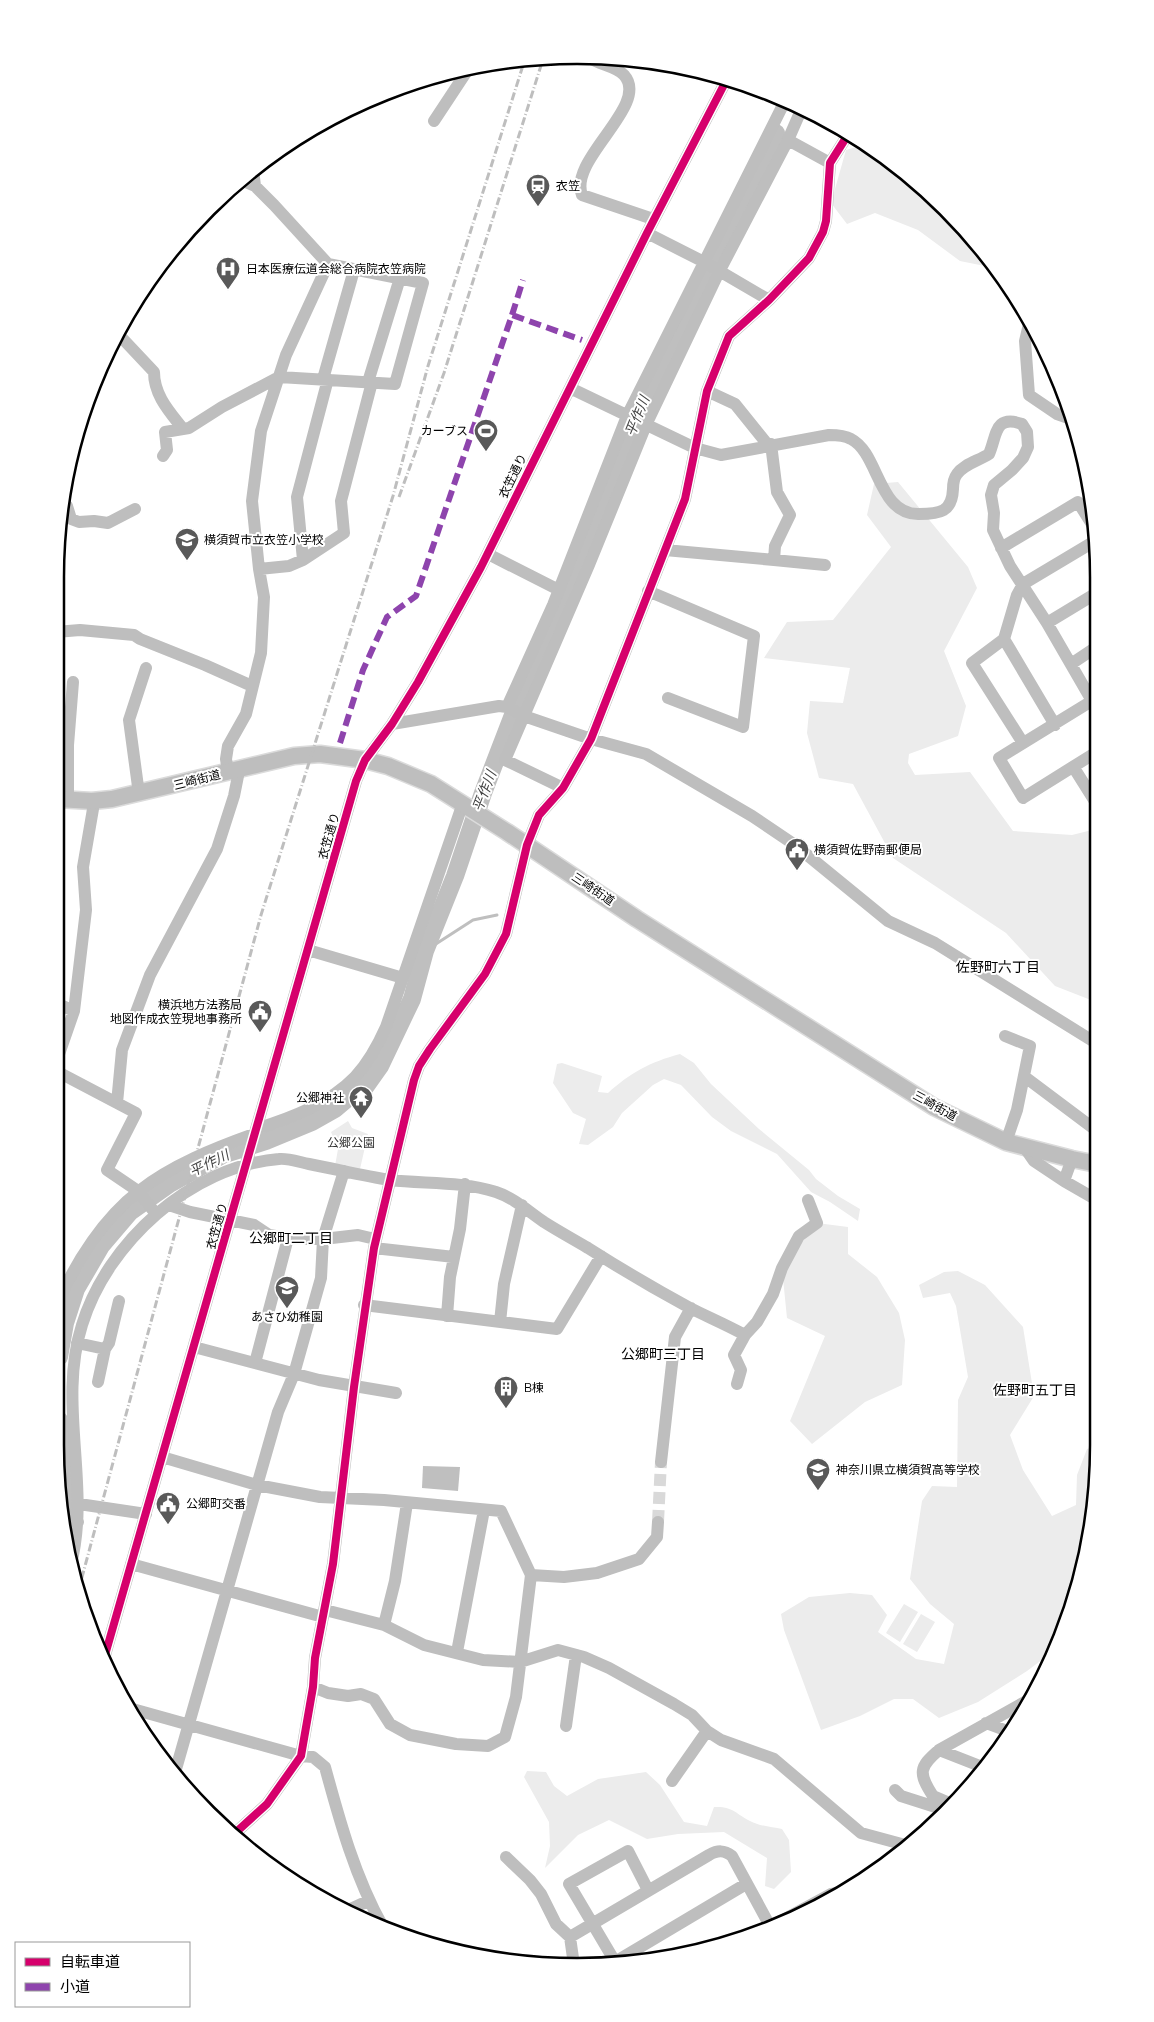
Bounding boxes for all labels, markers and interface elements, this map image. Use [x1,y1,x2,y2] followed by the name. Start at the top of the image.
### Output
[525,173,551,207] station icon: 衣笠
[556,178,580,194] place label: 衣笠
[215,256,241,290] hospital icon: 日本医療伝道会総合病院衣笠病院
[246,261,426,277] place label: 日本医療伝道会総合病院衣笠病院
[621,391,655,439] water label: 平作川
[473,418,499,452] sports icon: カーブス
[421,423,468,439] place label: カーブス
[495,451,531,501] street label: 衣笠通り
[174,527,200,561] school or university icon: 横須賀市立衣笠小学校
[204,532,324,548] place label: 横須賀市立衣笠小学校
[172,766,222,794] street label: 三崎街道
[468,766,502,814] water label: 平作川
[315,811,343,861] street label: 衣笠通り
[784,837,810,871] public building icon: 横須賀佐野南郵便局
[814,842,922,858] place label: 横須賀佐野南郵便局
[569,869,617,909] street label: 三崎街道
[956,958,1040,977] district label: 佐野町六丁目
[110,997,242,1027] place label: 横浜地方法務局 地図作成衣笠現地事務所
[247,999,273,1033] public building icon: 横浜地方法務局 地図作成衣笠現地事務所
[348,1085,374,1119] temple icon: 公郷神社
[910,1087,960,1125] street label: 三崎街道
[296,1090,344,1106] place label: 公郷神社
[327,1135,375,1151] park label: 公郷公園
[186,1145,234,1181] water label: 平作川
[203,1201,231,1251] street label: 衣笠通り
[249,1229,333,1248] district label: 公郷町二丁目
[274,1275,300,1309] school or university icon: あさひ幼稚園
[251,1309,323,1325] place label: あさひ幼稚園
[621,1345,705,1364] district label: 公郷町三丁目
[493,1375,519,1409] building icon: B棟
[524,1380,544,1396] place label: B棟
[993,1381,1077,1400] district label: 佐野町五丁目
[805,1457,831,1491] school or university icon: 神奈川県立横須賀高等学校
[836,1462,980,1478] place label: 神奈川県立横須賀高等学校
[155,1491,181,1525] public building icon: 公郷町交番
[186,1496,246,1512] place label: 公郷町交番
[15,1942,190,2007] legend
[60,1952,120,1972] text: 自転車道
[60,1977,90,1997] text: 小道

